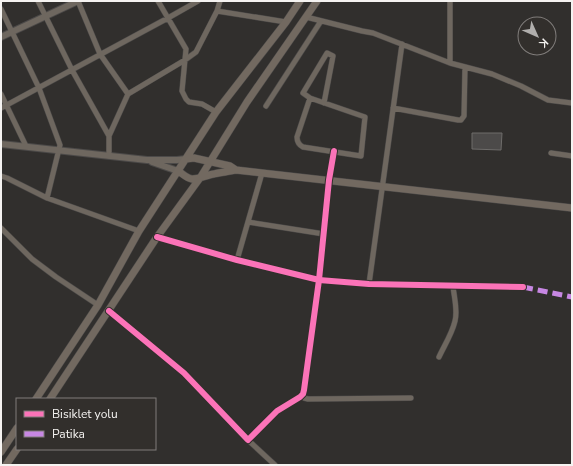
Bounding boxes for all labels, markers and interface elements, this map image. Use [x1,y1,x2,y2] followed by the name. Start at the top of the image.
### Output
[517,16,557,56] north arrow
[535,35,552,51] text: K
[16,398,156,450] legend
[52,406,118,422] text: Bisiklet yolu
[52,426,85,442] text: Patika

